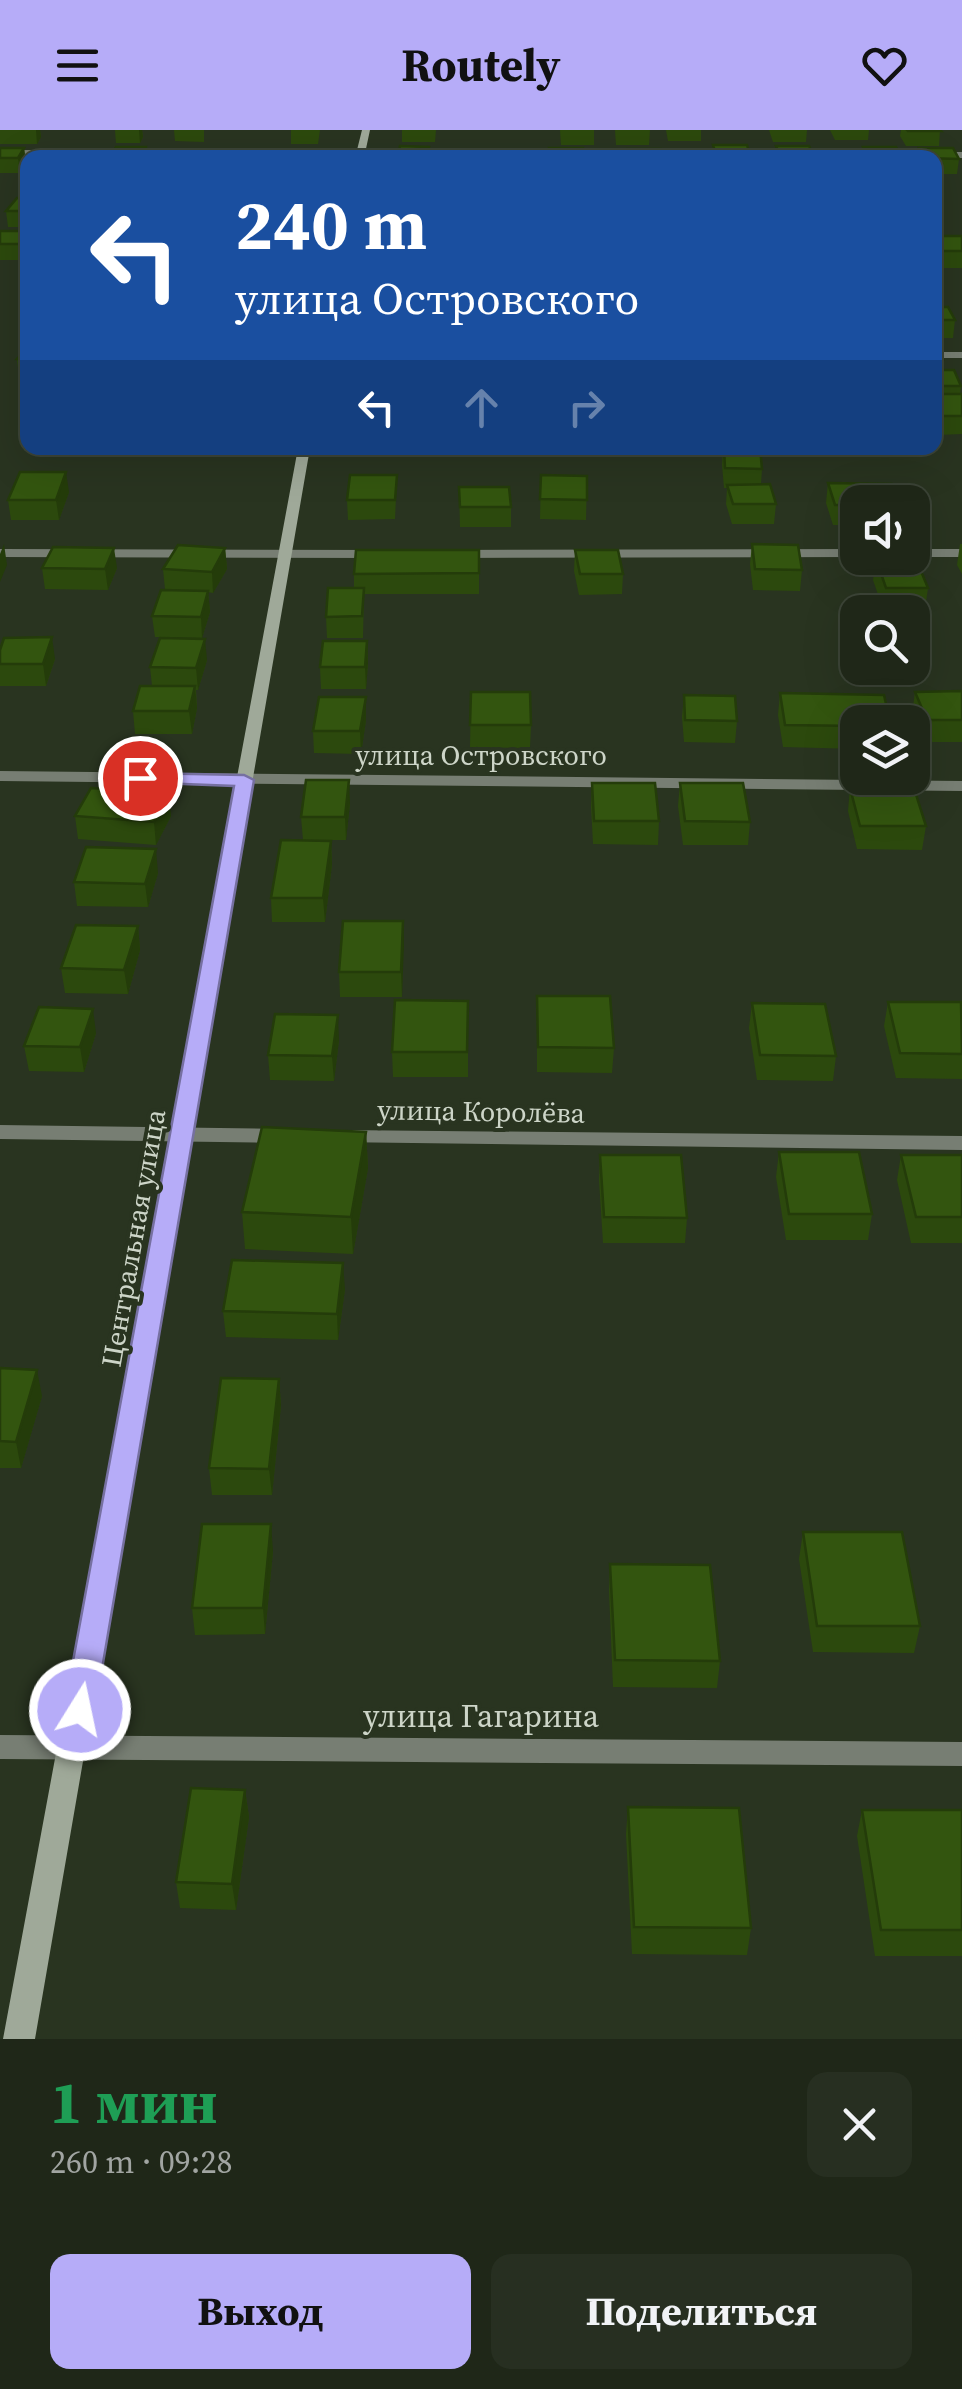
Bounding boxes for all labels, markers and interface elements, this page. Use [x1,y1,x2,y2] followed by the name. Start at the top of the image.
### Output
[401,34,561,96] text: Routely
[50,38,105,93] icon: menu
[857,38,912,93] icon: heart
[235,176,427,272] text: 240 m
[70,190,200,320] icon: left
[235,267,639,329] text: улица Островского
[349,380,404,435] icon: left
[454,380,509,435] icon: ahead
[559,380,614,435] icon: right
[840,485,930,795] map controls
[840,485,930,575] button: sound
[840,595,930,685] button: search
[840,705,930,795] button: layers
[98,736,183,821] pin
[355,736,607,774] street label: улица Островского
[113,751,168,806] icon: arrive
[377,1090,586,1132] street label: улица Королёва
[92,1106,174,1370] street label: Центральная улица
[28,1658,132,1762] position arrow
[363,1694,600,1738] street label: улица Гагарина
[50,2061,218,2143] text: 1 мин
[807,2072,912,2177] button: close
[50,2140,232,2184] text: 260 m · 09:28
[50,2254,471,2369] button: Выход
[491,2254,912,2369] button: Поделиться

